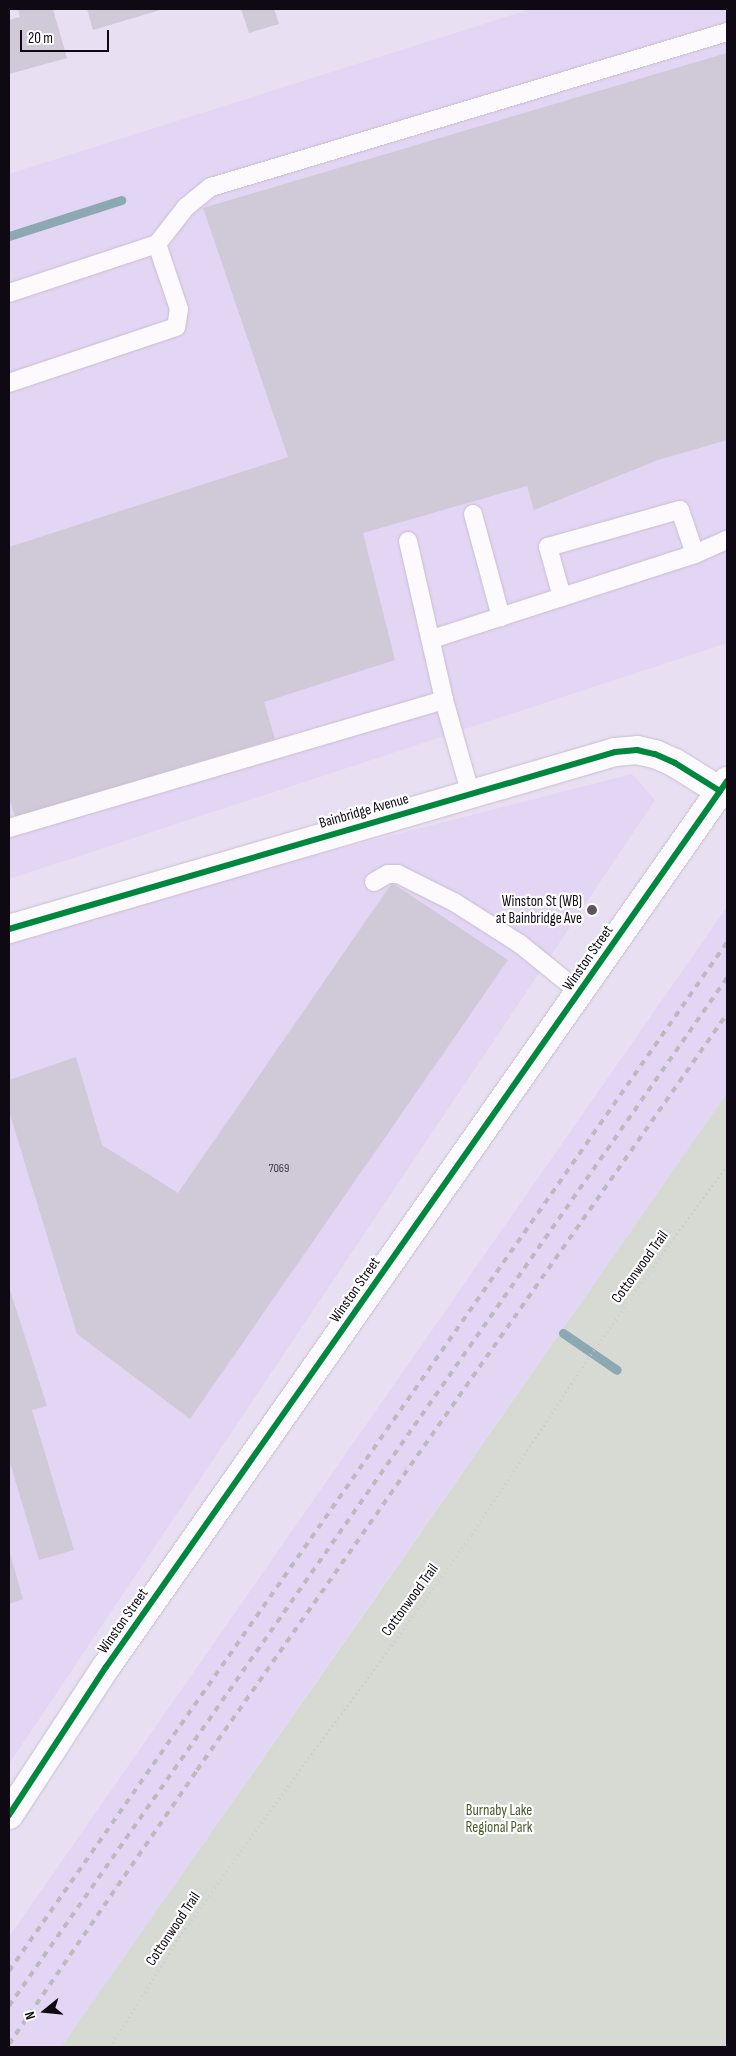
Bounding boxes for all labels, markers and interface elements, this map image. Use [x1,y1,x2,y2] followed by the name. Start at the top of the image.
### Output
[22,20,111,52] scale bar
[28,29,53,48] text: 20 m
[317,790,411,832] street label: Bainbridge Avenue
[496,892,582,927] place label: Winston St (WB) at Bainbridge Ave
[586,904,598,916] marker: Winston St (WB) at Bainbridge Ave
[559,922,617,994] street label: Winston Street
[269,1162,289,1176] house number: 7069
[608,1227,672,1307] street label: Cottonwood Trail
[326,1254,384,1326] street label: Winston Street
[378,1560,442,1640] street label: Cottonwood Trail
[94,1585,152,1657] street label: Winston Street
[465,1801,533,1836] park label: Burnaby Lake Regional Park
[142,1889,204,1969] street label: Cottonwood Trail
[20,1986,70,2036] north arrow
[21,2009,39,2022] text: N

